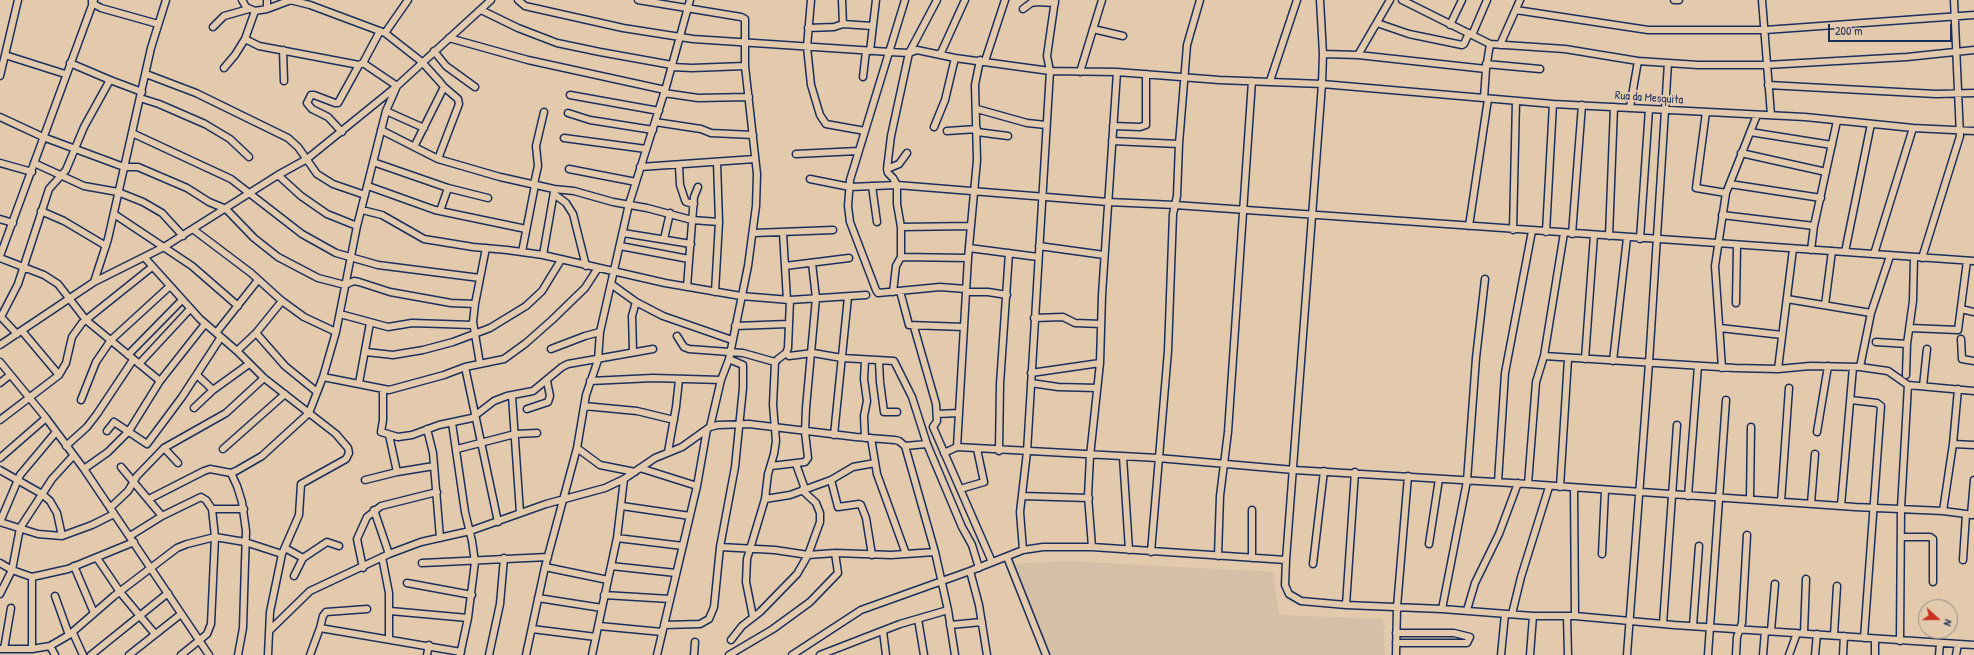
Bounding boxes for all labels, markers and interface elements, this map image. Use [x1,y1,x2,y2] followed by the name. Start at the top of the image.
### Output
[1830,16,1954,42] scale bar
[1835,22,1862,39] text: 200 m
[1614,88,1684,108] street label: Rua da Mesquita
[1918,599,1958,639] north arrow
[1941,618,1956,628] text: N

